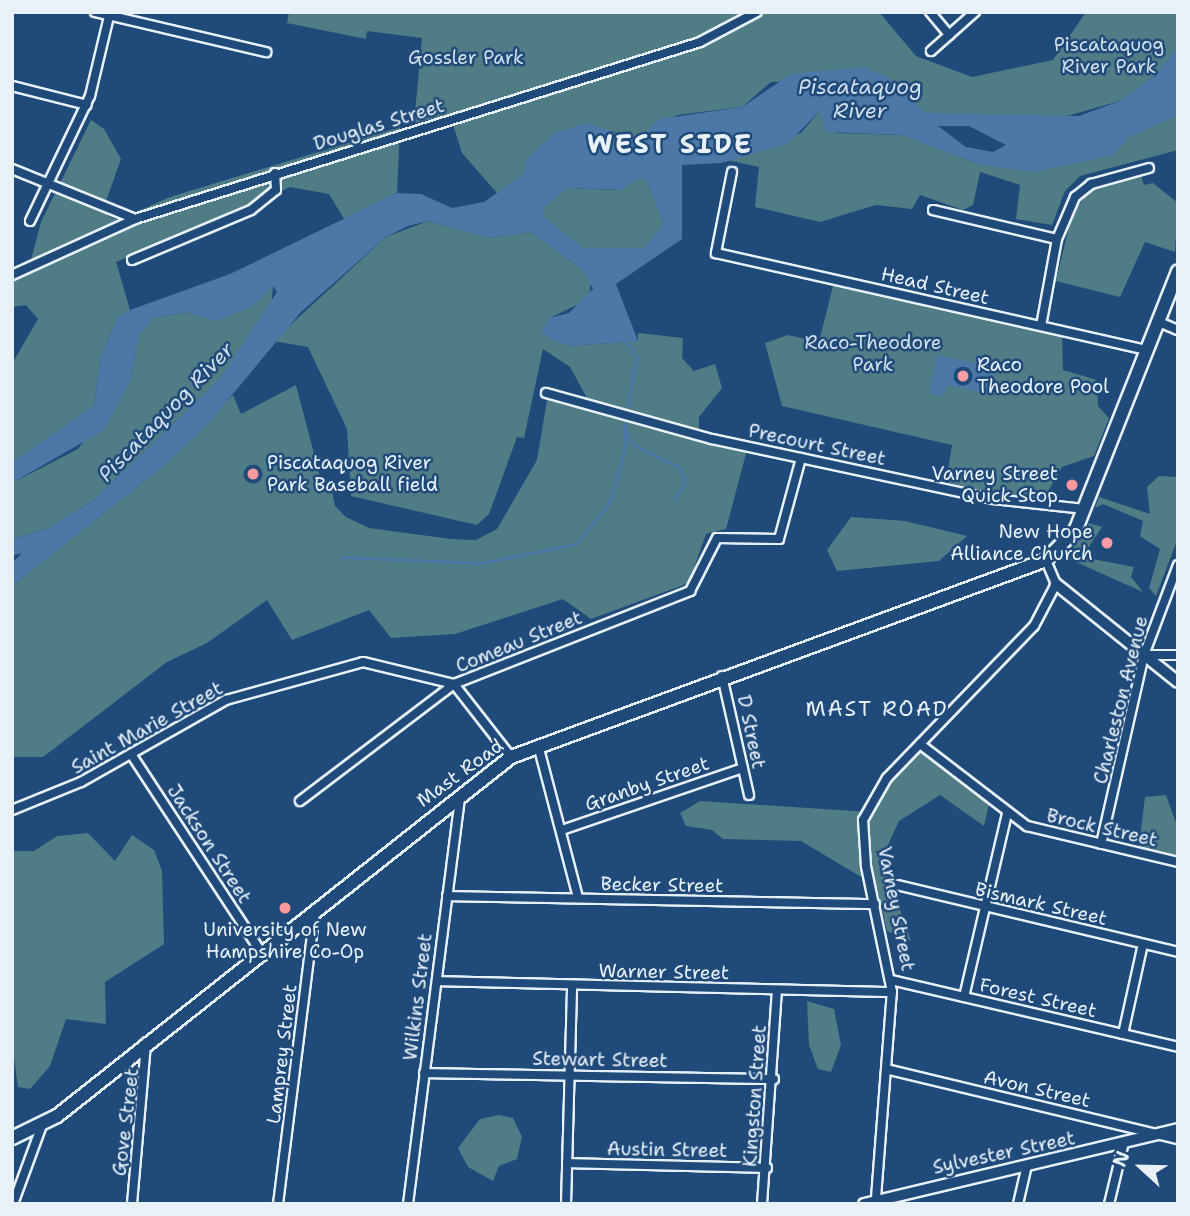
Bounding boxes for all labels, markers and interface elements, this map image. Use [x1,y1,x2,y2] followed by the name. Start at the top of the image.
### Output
[1054,34,1164,78] park label: Piscataquog River Park
[408,47,524,69] park label: Gossler Park
[798,74,922,124] water label: Piscataquog River
[311,94,447,156] street label: Douglas Street
[588,128,752,160] district label: WEST SIDE
[879,262,991,310] street label: Head Street
[804,332,942,376] park label: Raco-Theodore Park
[93,337,239,487] water label: Piscataquog River
[977,354,1109,398] place label: Raco Theodore Pool
[955,368,971,384] marker: Raco Theodore Pool
[746,419,888,471] street label: Precourt Street
[267,452,438,496] place label: Piscataquog River Park Baseball field
[932,463,1058,507] place label: Varney Street Quick Stop
[245,466,261,482] marker: Piscataquog River Park Baseball field
[1064,477,1080,493] marker: Varney Street Quick Stop
[950,521,1093,565] place label: New Hope Alliance Church
[1099,535,1115,551] marker: New Hope Alliance Church
[452,606,586,678] street label: Comeau Street
[1089,614,1153,786] street label: Charleston Avenue
[67,677,227,779] street label: Saint Marie Street
[732,693,770,771] street label: D Street
[807,696,947,722] district label: MAST ROAD
[412,734,508,812] street label: Mast Road
[582,752,712,816] street label: Granby Street
[162,780,256,908] street label: Jackson Street
[1044,804,1160,852] street label: Brock Street
[873,845,919,973] street label: Varney Street
[600,873,724,897] street label: Becker Street
[973,878,1109,930] street label: Bismark Street
[277,900,293,916] marker: University of New Hampshire Co-Op
[203,919,367,963] place label: University of New Hampshire Co-Op
[399,932,437,1062] street label: Wilkins Street
[599,959,729,985] street label: Warner Street
[977,973,1099,1023] street label: Forest Street
[262,983,302,1125] street label: Lamprey Street
[739,1024,771,1168] street label: Kingston Street
[532,1047,668,1073] street label: Stewart Street
[981,1066,1093,1112] street label: Avon Street
[108,1067,144,1177] street label: Gove Street
[931,1127,1077,1179] street label: Sylvester Street
[1106,1132,1176,1202] north arrow
[607,1138,727,1162] street label: Austin Street
[1107,1147,1135,1171] text: N

